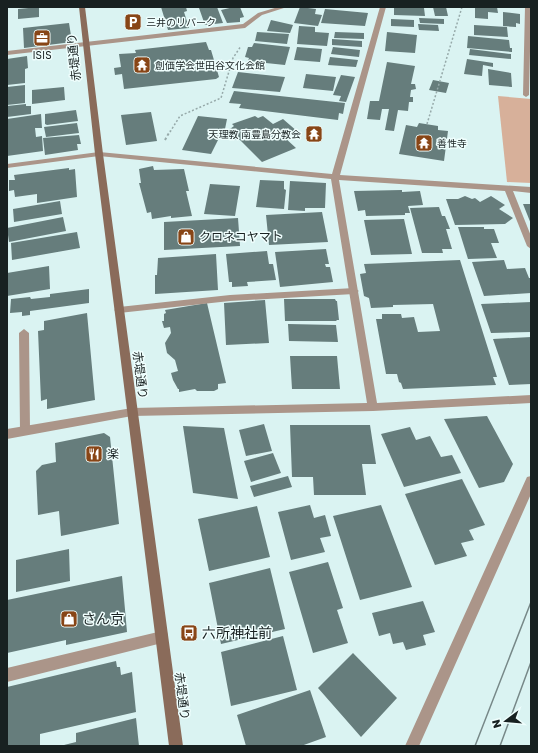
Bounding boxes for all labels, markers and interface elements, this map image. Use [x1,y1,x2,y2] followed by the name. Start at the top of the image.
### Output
[123,12,143,32] parking icon: 三井のリパーク
[146,16,216,28] place label: 三井のリパーク
[32,28,52,48] office icon: ISIS
[64,32,83,82] street label: 赤堤通り
[32,49,52,61] place label: ISIS
[132,55,152,75] temple icon: 創価学会世田谷文化会館
[155,59,265,71] place label: 創価学会世田谷文化会館
[304,124,324,144] temple icon: 天理教 南豊島分教会
[209,128,301,140] place label: 天理教 南豊島分教会
[414,133,434,153] temple icon: 善性寺
[437,137,467,149] place label: 善性寺
[176,227,196,247] shop icon: クロネコヤマト
[199,229,283,244] place label: クロネコヤマト
[130,350,151,400] street label: 赤堤通り
[84,444,104,464] restaurant icon: 楽
[107,446,119,461] place label: 楽
[59,609,79,629] shop icon: さん京
[82,610,124,627] place label: さん京
[179,623,199,643] bus stop icon: 六所神社前
[202,624,272,641] place label: 六所神社前
[172,671,193,721] street label: 赤堤通り
[486,701,526,741] north arrow
[489,718,503,730] text: N

